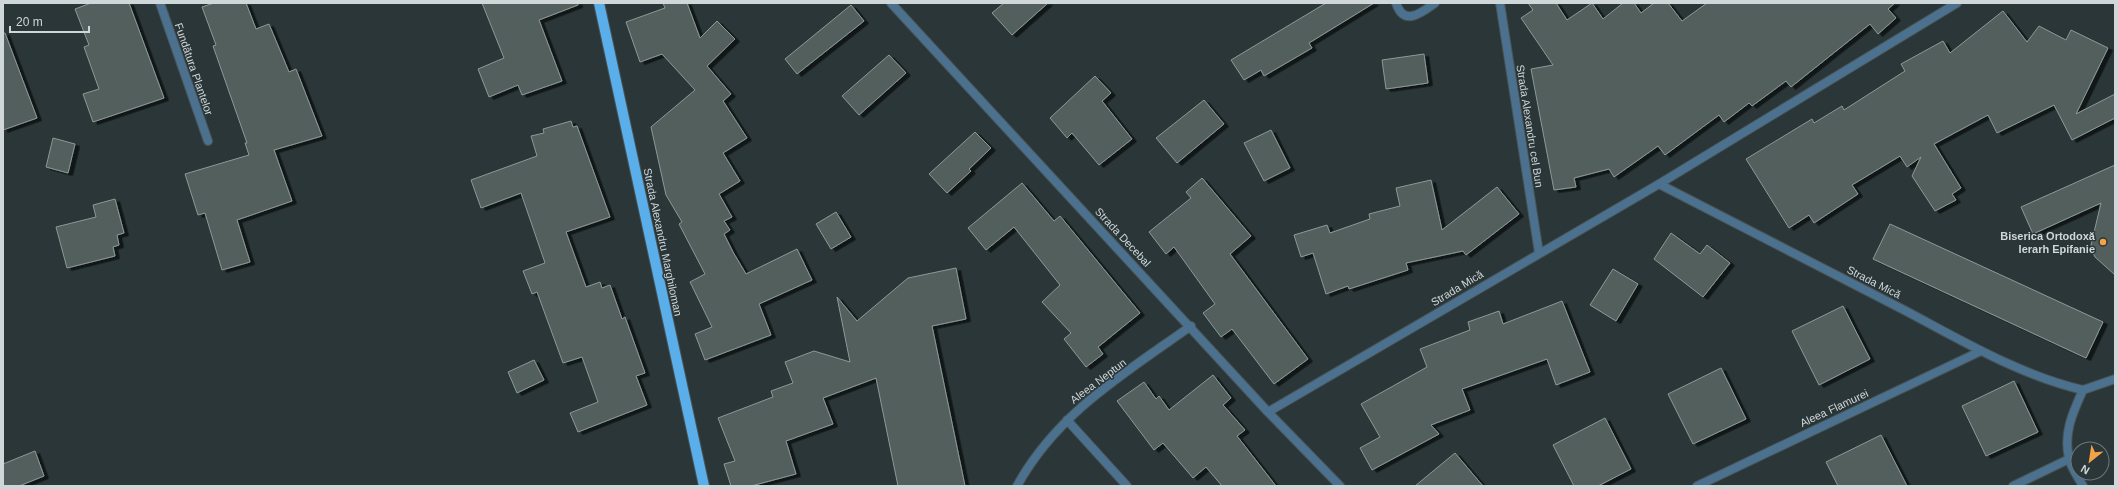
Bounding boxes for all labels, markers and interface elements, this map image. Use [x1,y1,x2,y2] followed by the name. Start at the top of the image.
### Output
[10,8,89,34] scale bar
[16,15,43,29] text: 20 m
[173,21,216,117] street label: Fundătura Plantelor
[1514,64,1546,188] street label: Strada Alexandru cel Bun
[641,167,685,317] street label: Strada Alexandru Marghiloman
[1093,205,1153,269] street label: Strada Decebal
[2000,230,2096,255] place label: Biserica Ortodoxă Ierarh Epifanie
[2098,237,2108,247] marker: Biserica Ortodoxă Ierarh Epifanie
[1845,263,1904,301] street label: Strada Mică
[1429,267,1486,308] street label: Strada Mică
[1068,356,1128,406] street label: Aleea Neptun
[1798,387,1870,429] street label: Aleea Flamurei
[2070,441,2110,481] north arrow
[2079,462,2091,477] text: N

